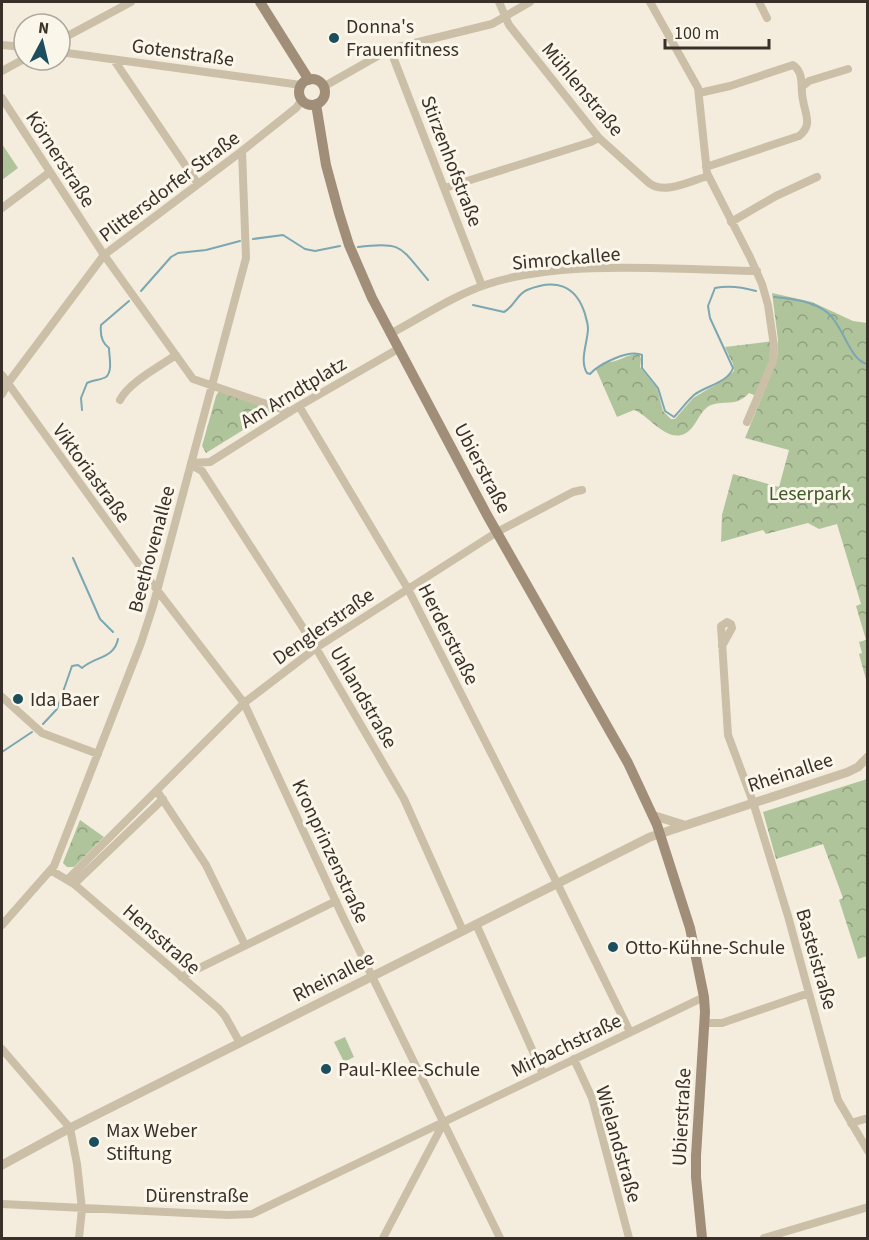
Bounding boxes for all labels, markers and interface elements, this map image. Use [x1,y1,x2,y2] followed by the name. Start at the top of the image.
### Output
[12,12,72,72] north arrow
[665,12,768,50] scale bar
[346,13,459,64] place label: Donna's Frauenfitness
[37,17,50,40] text: N
[674,21,719,46] text: 100 m
[327,31,341,45] marker: Donna's Frauenfitness
[130,32,236,74] street label: Gotenstraße
[535,37,630,143] street label: Mühlenstraße
[413,92,489,231] street label: Stirzenhofstraße
[19,106,102,213] street label: Körnerstraße
[93,125,246,249] street label: Plittersdorfer Straße
[511,240,622,278] street label: Simrockallee
[235,350,352,436] street label: Am Arndtplatz
[46,418,137,529] street label: Viktoriastraße
[447,418,518,519] street label: Ubierstraße
[769,480,851,508] park label: Leserpark
[122,483,182,616] street label: Beethovenallee
[411,579,486,690] street label: Herderstraße
[267,582,380,672] street label: Denglerstraße
[323,641,404,754] street label: Uhlandstraße
[30,686,99,714] place label: Ida Baer
[11,692,25,706] marker: Ida Baer
[744,746,837,800] street label: Rheinallee
[284,775,376,928] street label: Kronprinzenstraße
[116,898,206,982] street label: Hensstraße
[788,905,844,1013] street label: Basteistraße
[625,934,785,962] place label: Otto-Kühne-Schule
[606,940,620,954] marker: Otto-Kühne-Schule
[288,944,379,1009] street label: Rheinallee
[506,1007,627,1085] street label: Mirbachstraße
[338,1056,480,1084] place label: Paul-Klee-Schule
[319,1062,333,1076] marker: Paul-Klee-Schule
[665,1067,699,1167] street label: Ubierstraße
[588,1082,648,1206] street label: Wielandstraße
[106,1117,197,1168] place label: Max Weber Stiftung
[87,1135,101,1149] marker: Max Weber Stiftung
[145,1182,249,1210] street label: Dürenstraße

